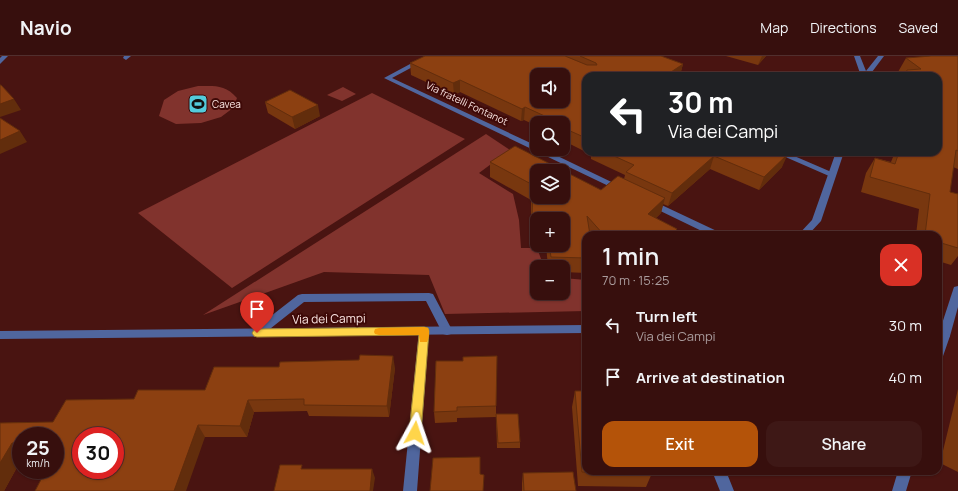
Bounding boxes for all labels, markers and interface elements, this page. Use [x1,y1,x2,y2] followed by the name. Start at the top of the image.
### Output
[20,15,72,41] text: Navio
[760,18,788,37] text: Map
[810,18,877,37] text: Directions
[899,18,938,37] text: Saved
[530,68,570,300] map controls
[530,68,570,108] button: sound
[424,78,510,128] street label: Via fratelli Fontanot
[668,83,733,121] text: 30 m
[602,88,654,140] icon: left
[187,93,209,115] sports icon: Cavea
[212,97,241,111] place label: Cavea
[530,116,570,156] button: search
[668,119,778,143] text: Via dei Campi
[530,164,570,204] button: layers
[530,212,570,252] button: +
[602,239,659,272] text: 1 min
[880,244,922,286] button: close
[530,260,570,300] button: −
[602,271,670,289] text: 70 m · 15:25
[240,292,274,333] pin
[246,298,268,320] icon: arrive
[636,306,698,327] text: Turn left
[292,309,366,328] street label: Via dei Campi
[602,314,624,336] icon: left
[889,315,922,336] text: 30 m
[636,327,716,345] text: Via dei Campi
[602,366,624,388] icon: arrive
[636,367,785,388] text: Arrive at destination
[888,367,922,388] text: 40 m
[394,412,436,454] position arrow
[602,421,758,467] button: Exit
[766,421,922,467] button: Share
[72,427,124,479] speed limit sign: 30
[26,434,50,461] text: 25
[26,456,50,470] text: km/h

